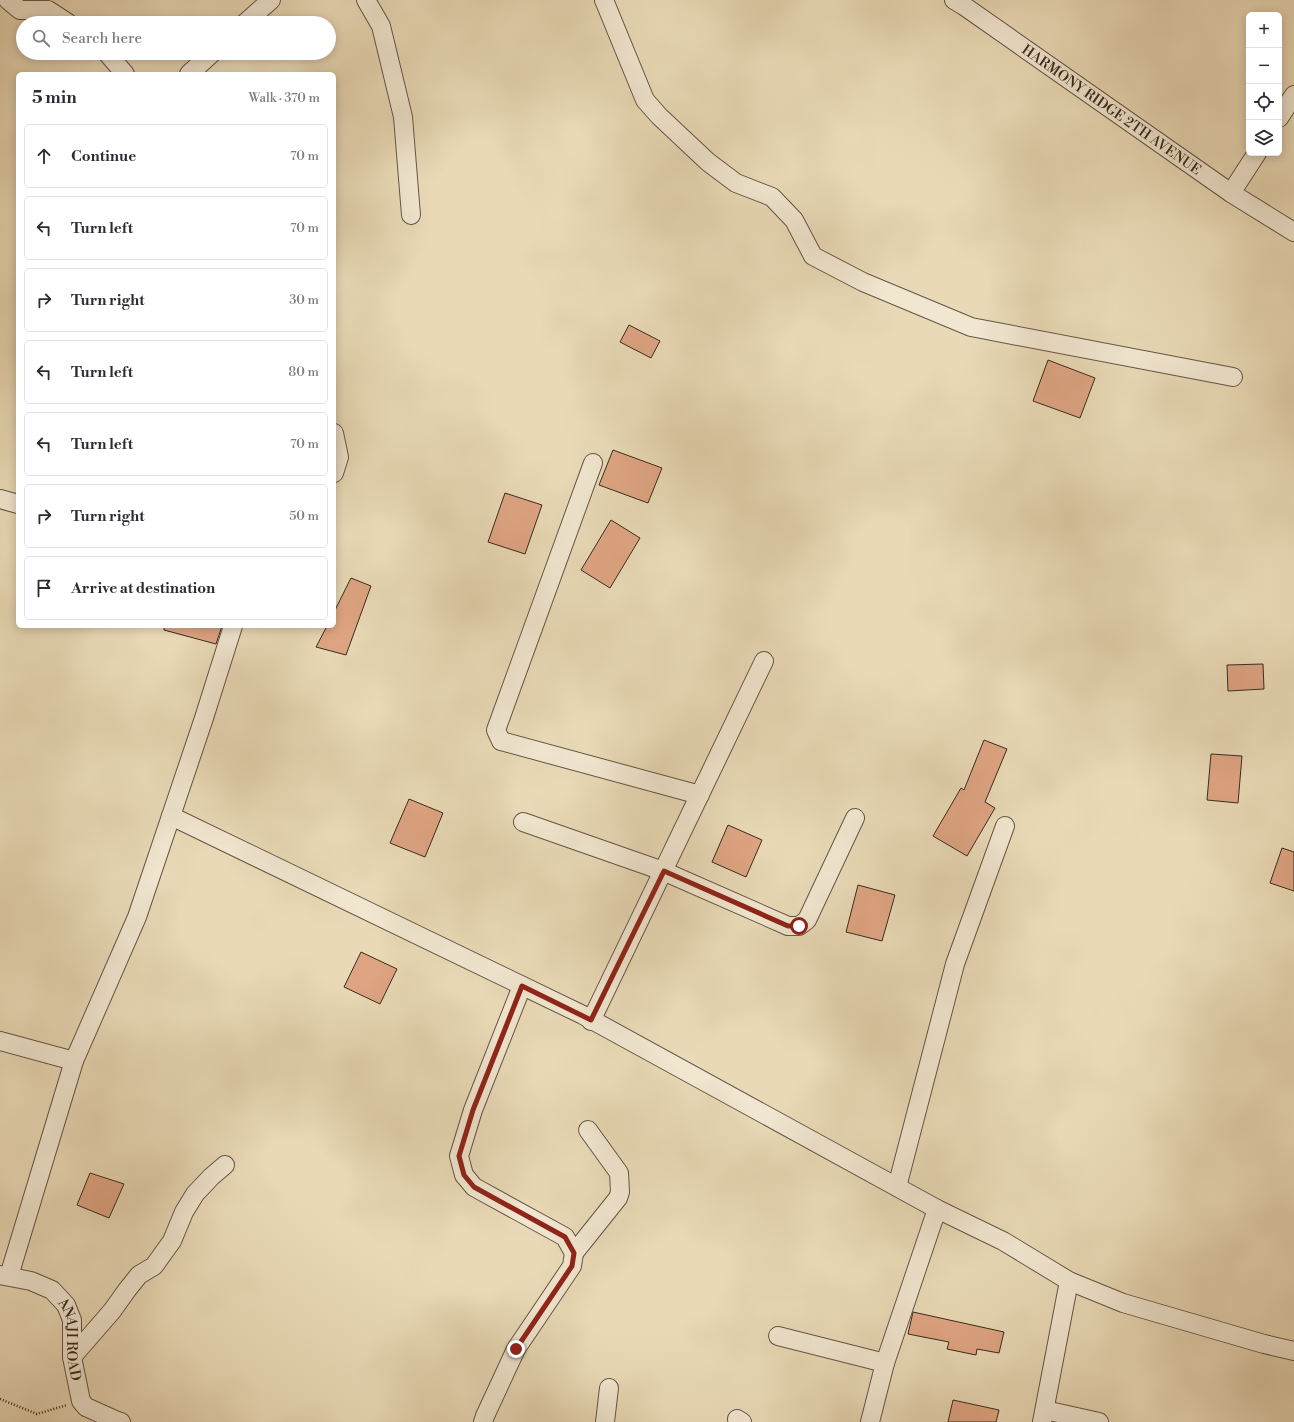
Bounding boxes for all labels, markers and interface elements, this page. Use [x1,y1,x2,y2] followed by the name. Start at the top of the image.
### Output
[1246,12,1282,156] map controls
[1246,12,1282,48] button: +
[16,16,336,60] search box
[30,27,52,49] icon: search
[62,29,142,48] text: Search here
[1018,41,1204,179] street label: HARMONY RIDGE 2TH AVENUE
[1246,48,1282,84] button: −
[1246,84,1282,120] button: locate
[32,87,77,109] text: 5 min
[248,90,320,106] text: Walk · 370 m
[1246,120,1282,156] button: layers
[33,145,55,167] icon: ahead
[71,147,136,166] text: Continue
[290,148,319,164] text: 70 m
[33,217,55,239] icon: left
[71,219,133,238] text: Turn left
[290,220,319,236] text: 70 m
[33,289,55,311] icon: right
[71,291,145,310] text: Turn right
[289,292,319,308] text: 30 m
[33,361,55,383] icon: left
[71,363,133,382] text: Turn left
[288,364,319,380] text: 80 m
[33,433,55,455] icon: left
[71,435,133,454] text: Turn left
[290,436,319,452] text: 70 m
[33,505,55,527] icon: right
[71,507,145,526] text: Turn right
[289,508,319,524] text: 50 m
[33,577,55,599] icon: arrive
[71,579,215,598] text: Arrive at destination
[790,917,808,935] route start
[53,1294,85,1383] street label: ANAJI ROAD
[507,1340,525,1358] route end

